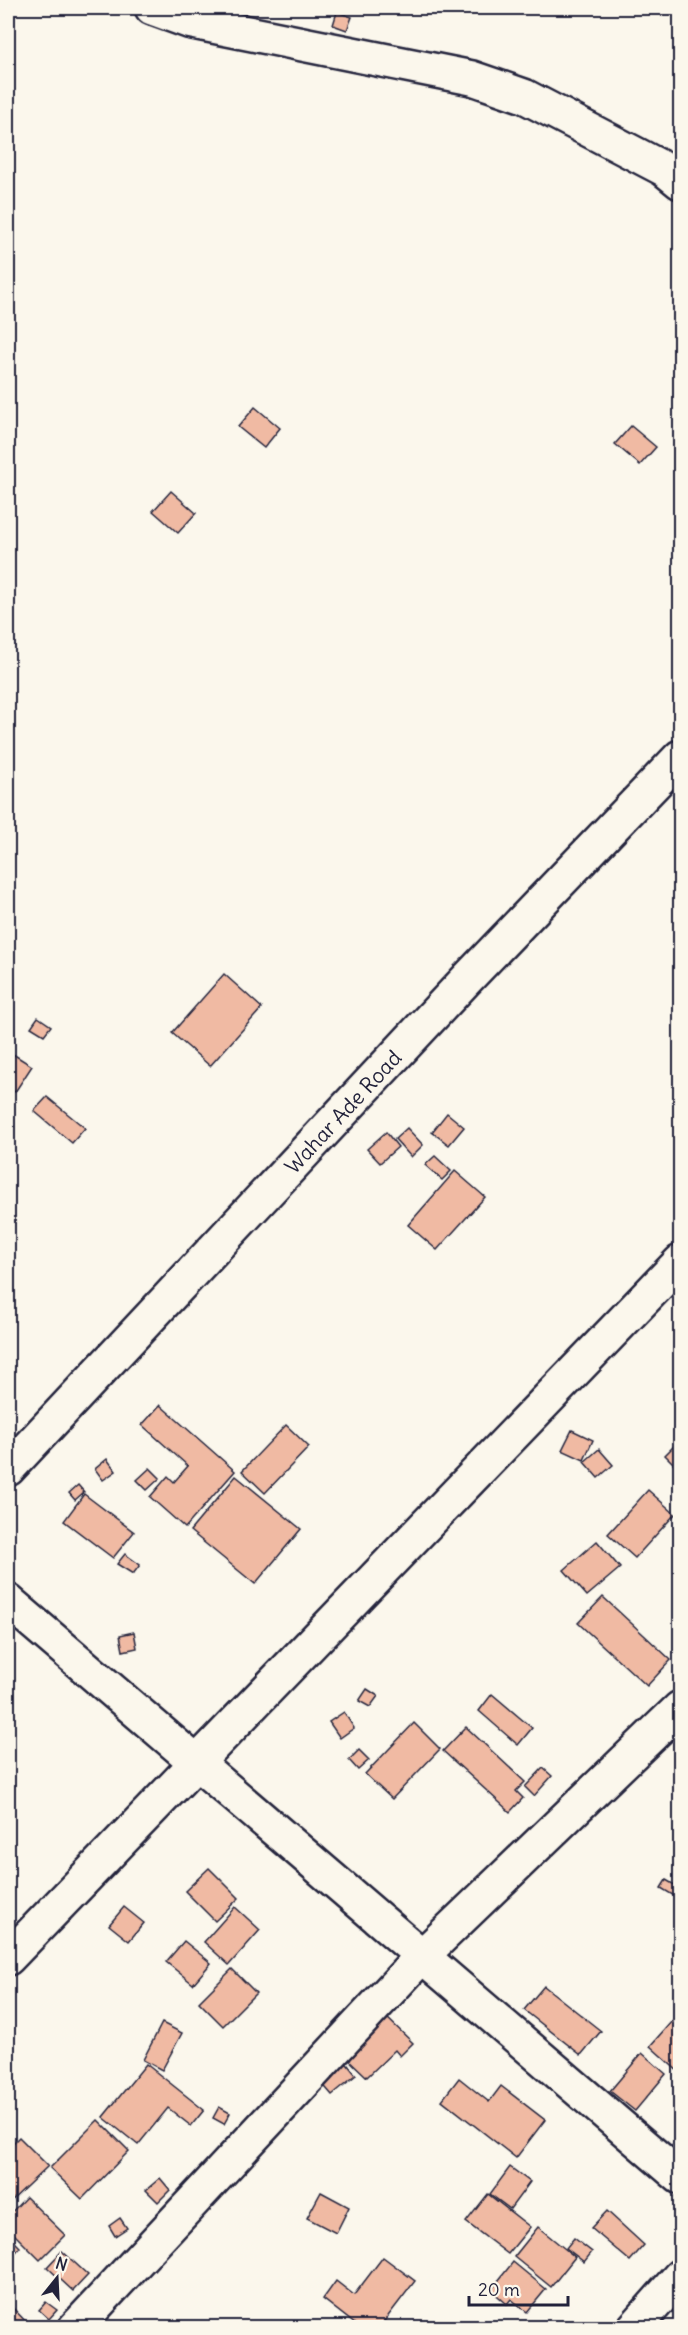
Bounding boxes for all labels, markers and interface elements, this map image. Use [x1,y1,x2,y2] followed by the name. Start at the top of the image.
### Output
[279,1045,407,1179] street label: Wahar Ade Road
[27,2248,87,2308] north arrow
[53,2253,70,2275] text: N
[469,2269,568,2307] scale bar
[478,2278,520,2301] text: 20 m

